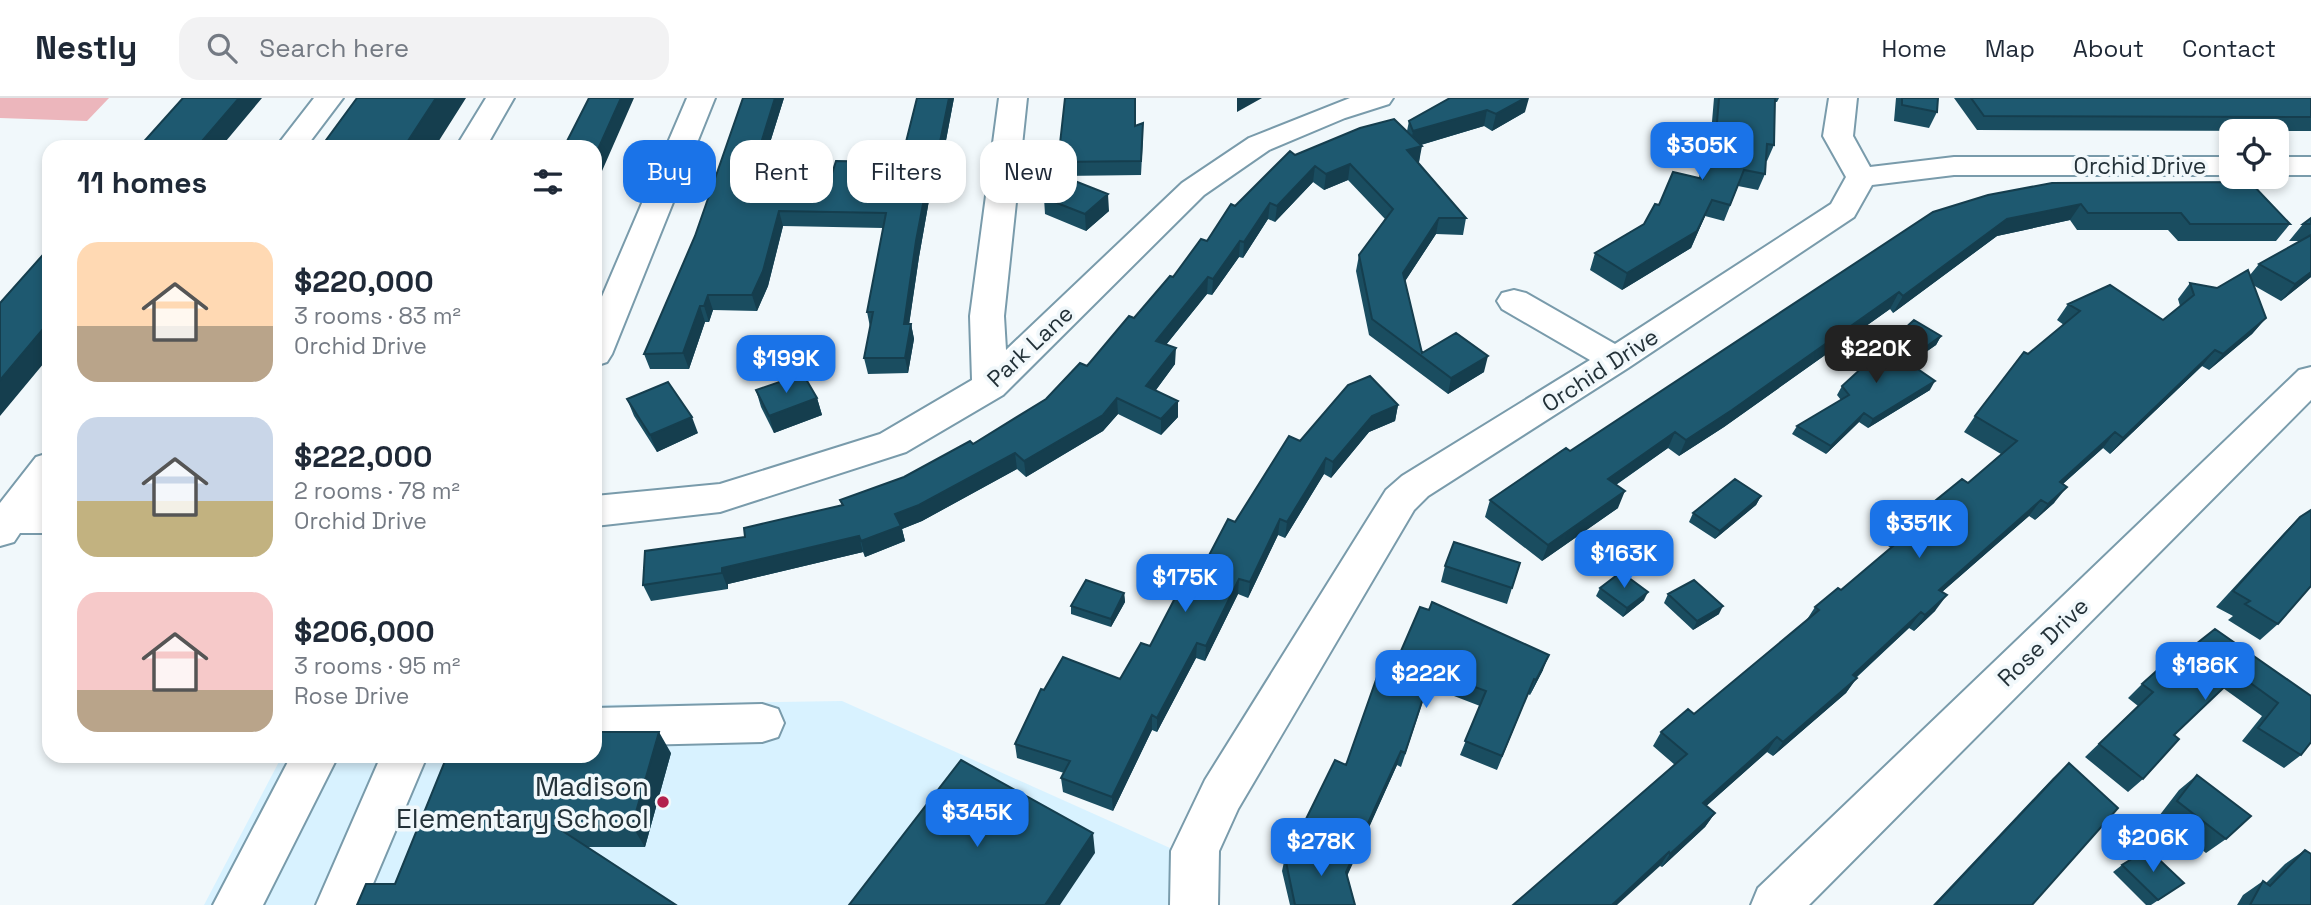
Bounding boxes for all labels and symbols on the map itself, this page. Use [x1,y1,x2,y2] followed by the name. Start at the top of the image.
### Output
[1653,122,1751,182] pin: $305K
[2074,151,2206,181] street label: Orchid Drive
[981,298,1079,394] street label: Park Lane
[1536,321,1664,419] street label: Orchid Drive
[1827,326,1925,385] pin: $220K
[737,336,835,395] pin: $199K
[1870,500,1968,560] pin: $351K
[1575,531,1673,590] pin: $163K
[1136,554,1234,614] pin: $175K
[1991,591,2095,693] street label: Rose Drive
[2156,642,2254,702] pin: $186K
[1377,650,1475,710] pin: $222K
[396,768,649,836] place label: Madison Elementary School
[928,790,1026,849] pin: $345K
[655,794,671,810] marker: Madison Elementary School
[2104,814,2202,874] pin: $206K
[1272,818,1370,878] pin: $278K

